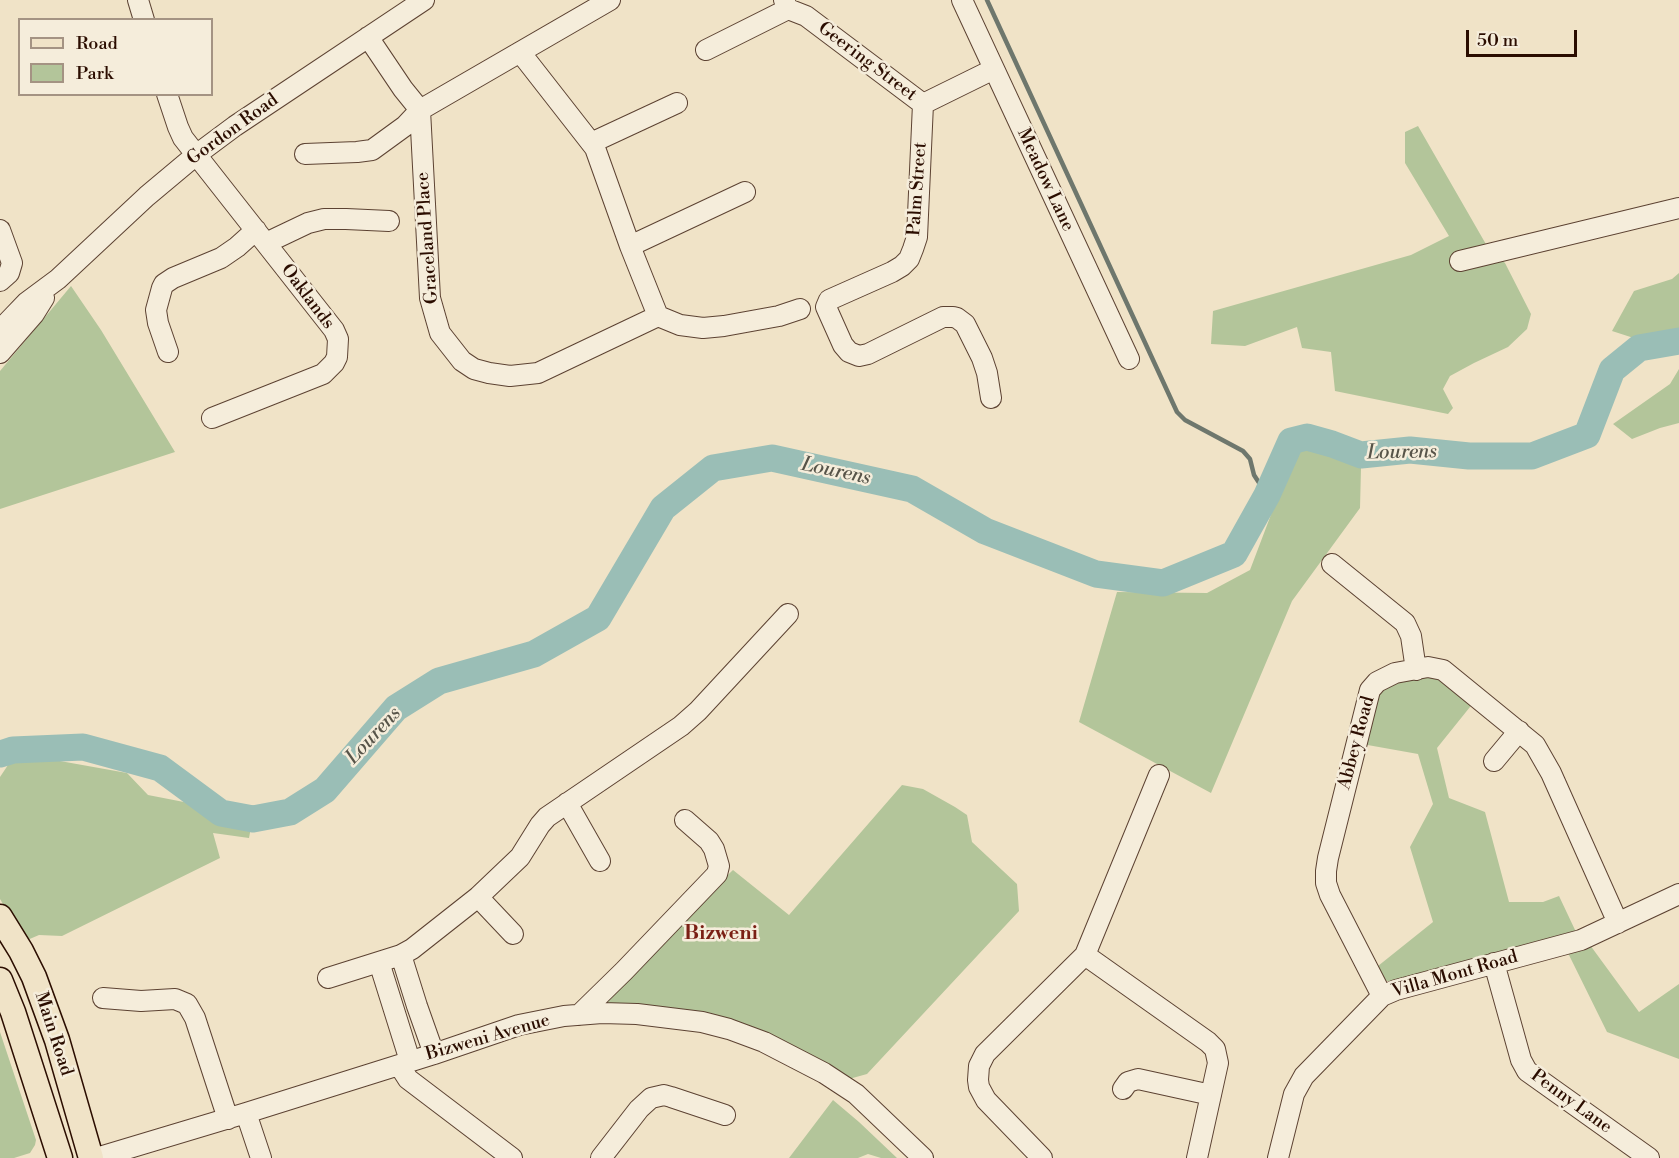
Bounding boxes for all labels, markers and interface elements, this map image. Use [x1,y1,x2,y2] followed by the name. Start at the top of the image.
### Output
[18,18,213,96] legend
[813,18,921,106] street label: Geering Street
[1469,18,1580,56] scale bar
[1477,29,1518,52] text: 50 m
[76,32,118,55] text: Road
[76,62,113,85] text: Park
[183,90,283,170] street label: Gordon Road
[1012,125,1078,235] street label: Meadow Lane
[904,141,932,237] street label: Palm Street
[413,171,443,305] street label: Graceland Place
[276,260,338,334] street label: Oaklands
[1367,440,1437,466] water label: Lourens
[799,453,873,491] water label: Lourens
[1334,694,1380,792] street label: Abbey Road
[341,702,407,770] water label: Lourens
[684,922,758,946] district label: Bizweni
[1390,947,1520,1003] street label: Villa Mont Road
[29,989,77,1079] street label: Main Road
[423,1010,553,1066] street label: Bizweni Avenue
[1526,1065,1616,1139] street label: Penny Lane

